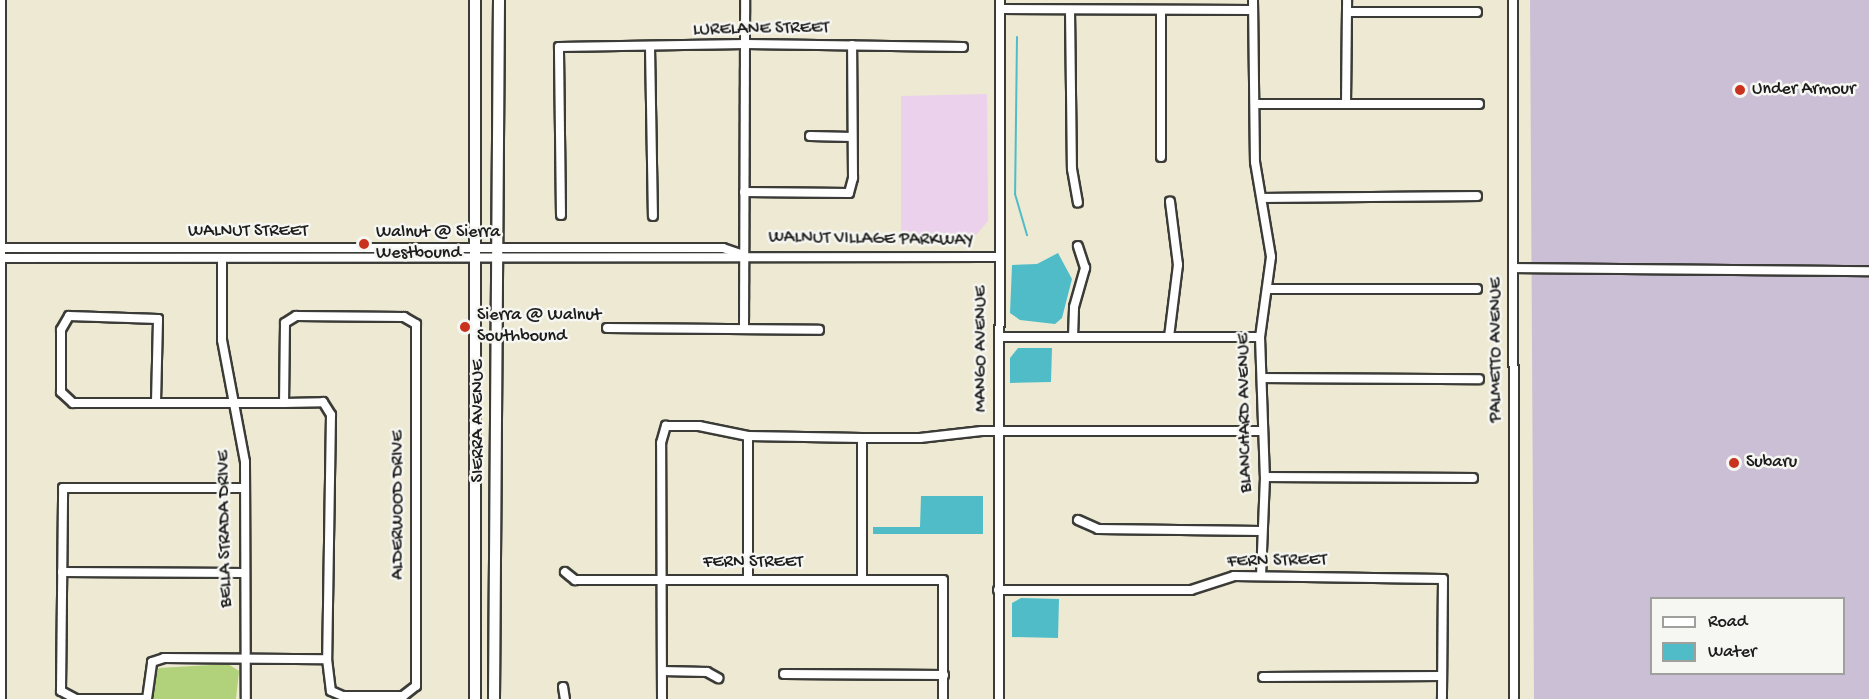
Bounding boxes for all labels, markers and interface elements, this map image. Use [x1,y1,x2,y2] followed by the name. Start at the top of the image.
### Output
[693,18,829,42] street label: LURELANE STREET
[1752,79,1855,101] place label: Under Armour
[1733,83,1747,97] marker: Under Armour
[188,221,308,243] street label: WALNUT STREET
[376,223,500,266] place label: Walnut @ Sierra Westbound
[768,227,974,253] street label: WALNUT VILLAGE PARKWAY
[357,237,371,251] marker: Walnut @ Sierra Westbound
[1486,278,1508,422] street label: PALMETTO AVENUE
[971,286,993,412] street label: MANGO AVENUE
[477,306,601,348] place label: Sierra @ Walnut Southbound
[458,320,472,334] marker: Sierra @ Walnut Southbound
[1234,333,1258,493] street label: BLANCHARD AVENUE
[468,360,490,482] street label: SIERRA AVENUE
[388,430,410,580] street label: ALDERWOOD DRIVE
[214,450,238,608] street label: BELLA STRADA DRIVE
[1746,452,1797,474] place label: Subaru
[1727,456,1741,470] marker: Subaru
[1227,550,1327,574] street label: FERN STREET
[703,552,803,574] street label: FERN STREET
[1650,597,1845,675] legend
[1708,612,1747,633] text: Road
[1708,642,1756,663] text: Water

